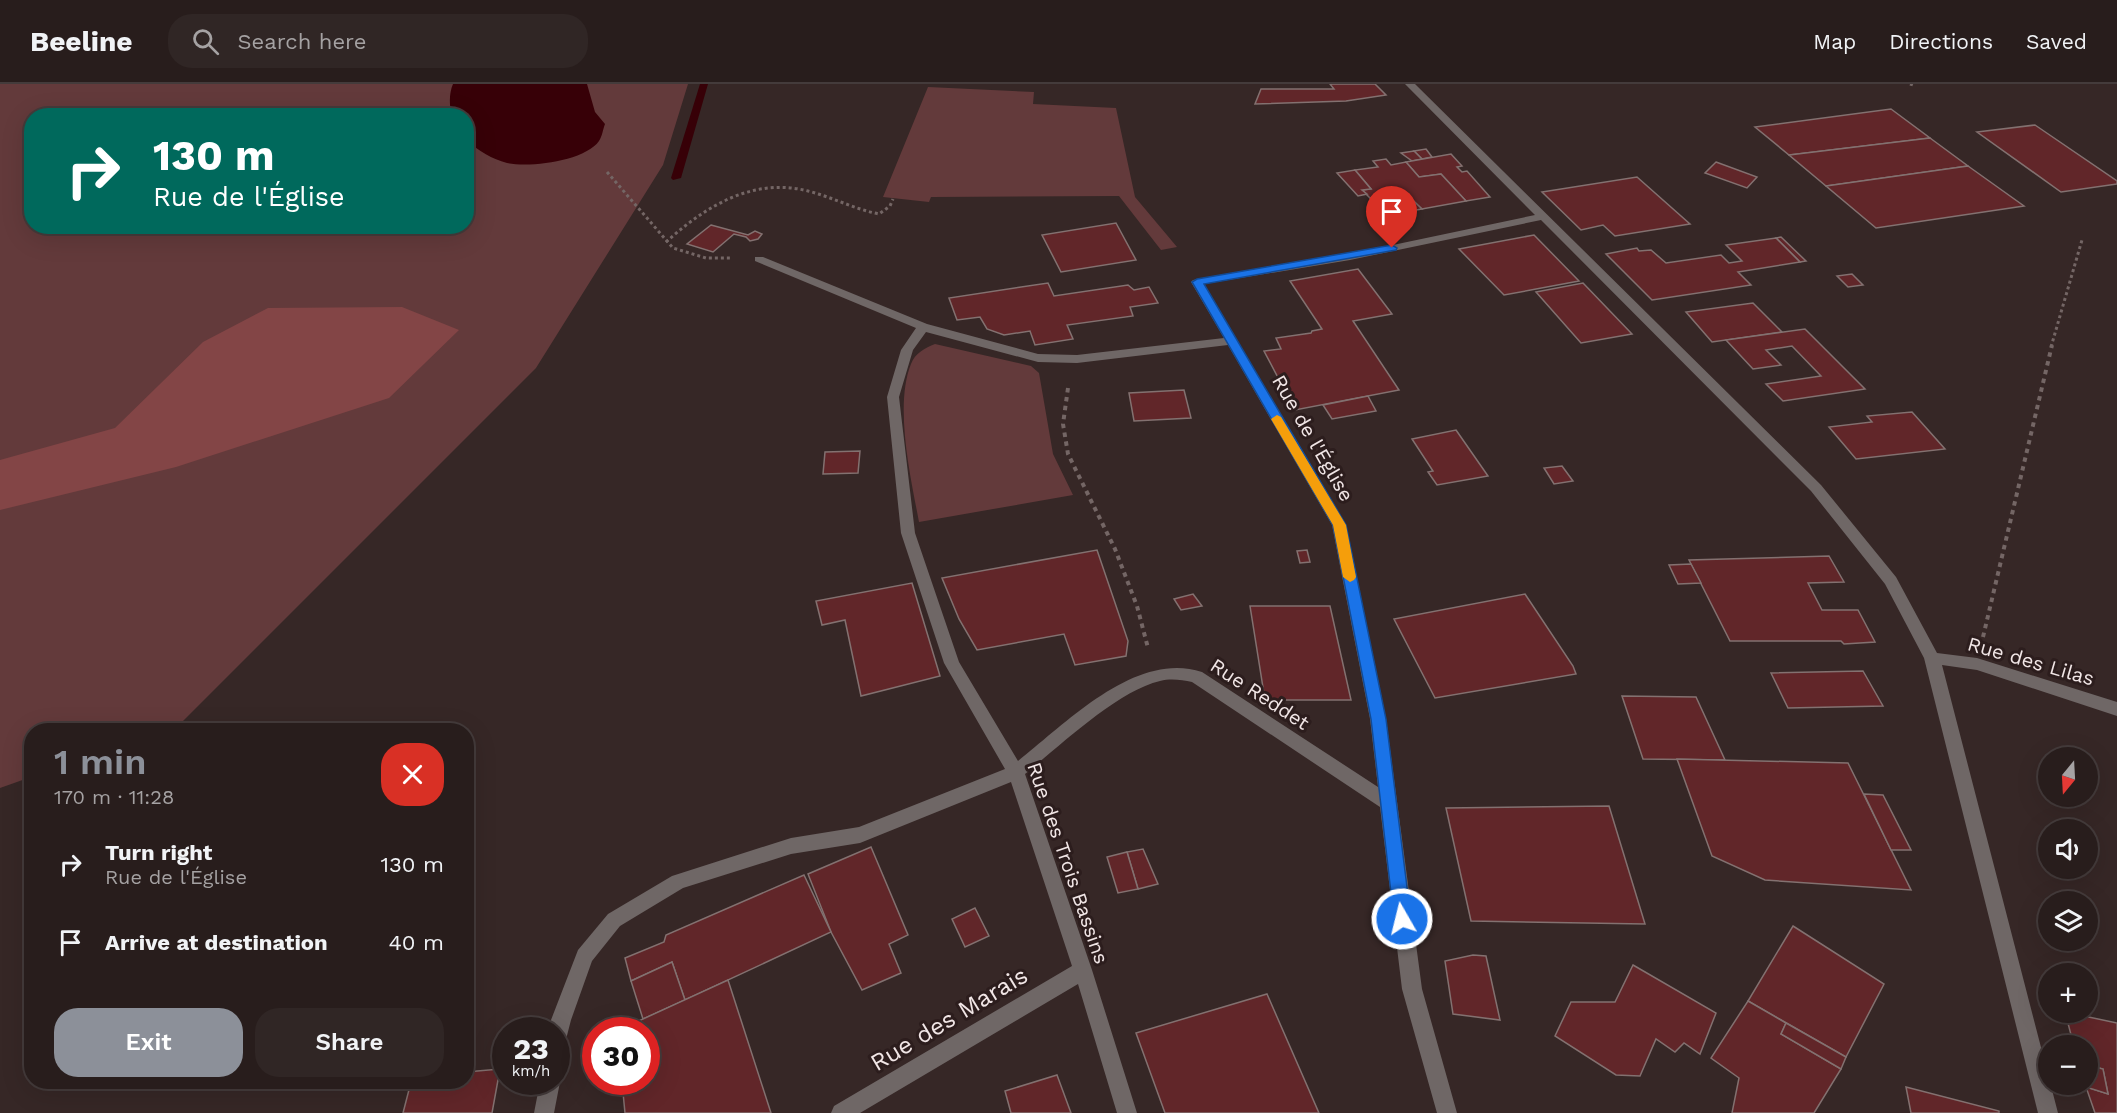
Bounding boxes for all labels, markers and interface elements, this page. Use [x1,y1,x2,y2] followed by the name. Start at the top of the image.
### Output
[168,14,588,68] search box
[30,25,132,58] text: Beeline
[189,25,222,58] icon: search
[237,29,366,54] text: Search here
[1813,29,1856,54] text: Map
[1889,29,1993,54] text: Directions
[2026,29,2087,54] text: Saved
[153,131,275,180] text: 130 m
[54,132,132,210] icon: right
[153,181,345,213] text: Rue de l'Église
[1366,186,1417,248] pin
[1375,195,1408,228] icon: arrive
[1267,371,1359,505] street label: Rue de l'Église
[1965,631,2097,691] street label: Rue des Lilas
[1206,653,1314,735] street label: Rue Reddet
[54,741,146,783] text: 1 min
[381,743,444,806] button: close
[2038,747,2098,807] north arrow
[2038,747,2098,1095] map controls
[1022,759,1114,967] street label: Rue des Trois Bassins
[54,785,174,809] text: 170 m · 11:28
[2038,819,2098,879] button: sound
[105,840,212,865] text: Turn right
[54,848,87,881] icon: right
[380,852,444,877] text: 130 m
[105,865,247,889] text: Rue de l'Église
[1370,887,1434,951] position arrow
[2038,891,2098,951] button: layers
[54,926,87,959] icon: arrive
[105,930,328,955] text: Arrive at destination
[388,930,444,955] text: 40 m
[865,961,1033,1077] street label: Rue des Marais
[2038,963,2098,1023] button: +
[54,1008,243,1077] button: Exit
[255,1008,444,1077] button: Share
[582,1017,660,1095] speed limit sign: 30
[513,1031,549,1066] text: 23
[2038,1035,2098,1095] button: −
[512,1062,550,1080] text: km/h

